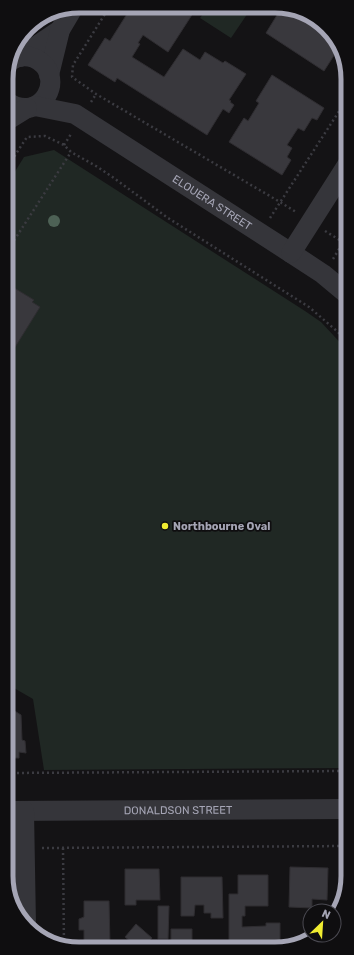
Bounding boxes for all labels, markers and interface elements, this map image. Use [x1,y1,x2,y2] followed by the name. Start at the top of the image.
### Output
[170,172,255,233] street label: ELOUERA STREET
[173,520,270,533] place label: Northbourne Oval
[160,521,170,531] marker: Northbourne Oval
[124,804,233,817] street label: DONALDSON STREET
[302,903,342,943] north arrow
[320,907,332,922] text: N

